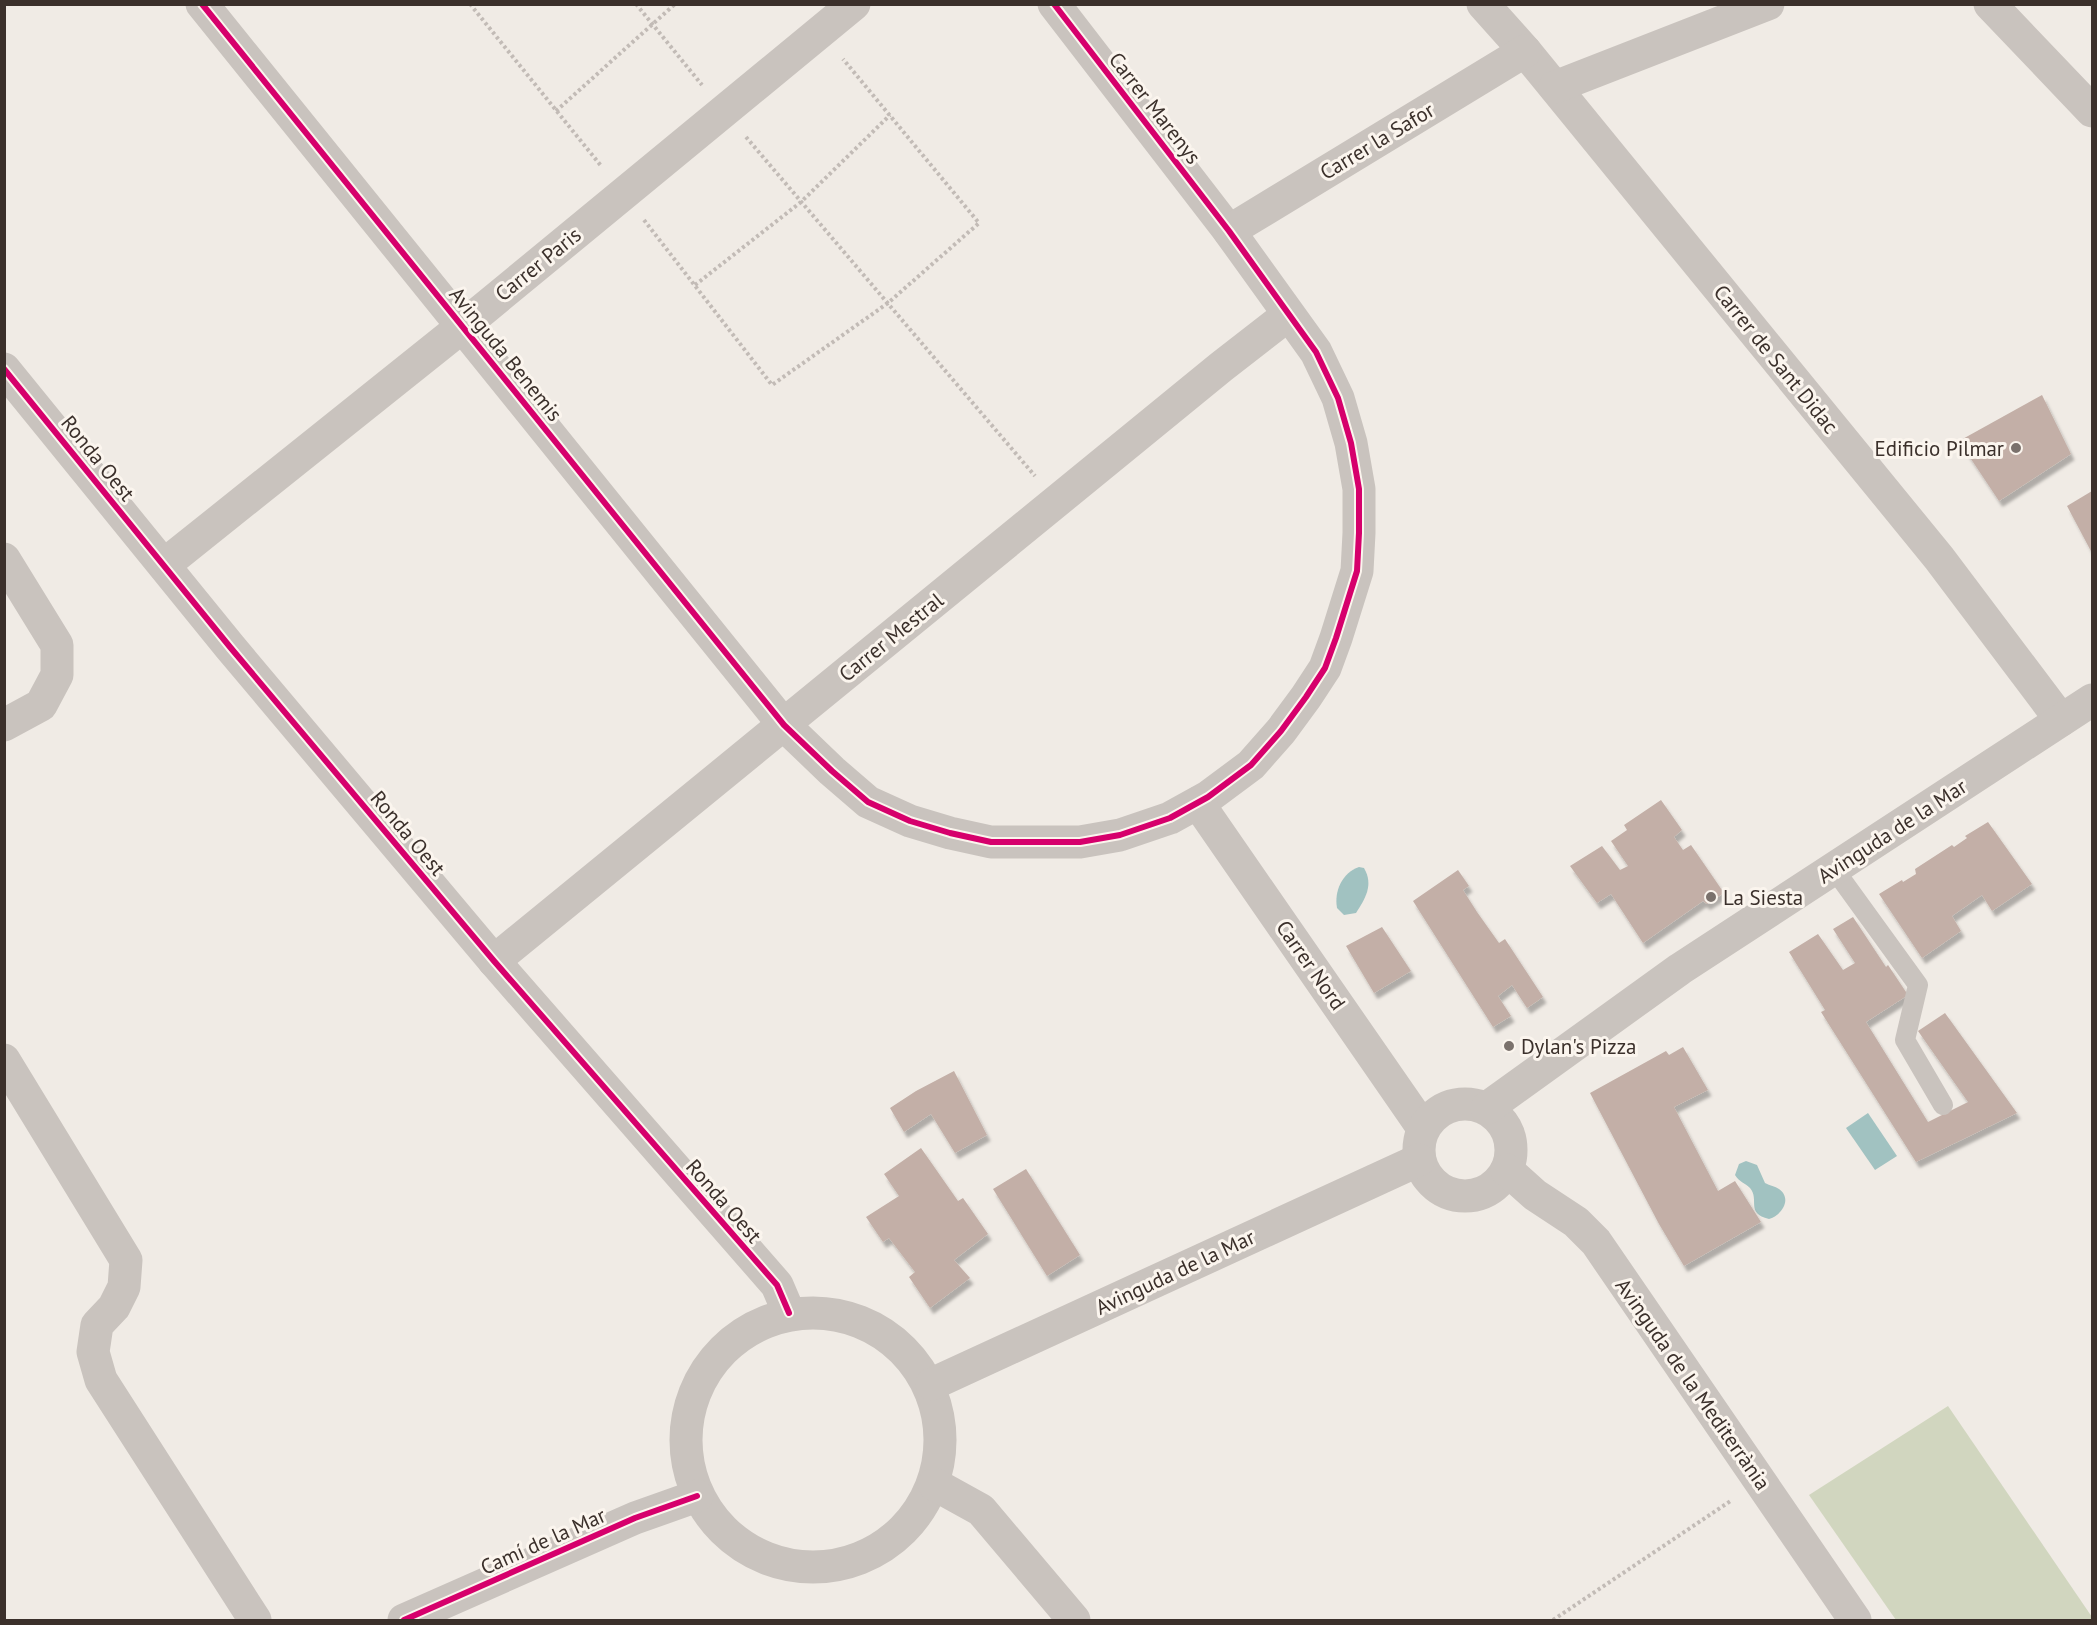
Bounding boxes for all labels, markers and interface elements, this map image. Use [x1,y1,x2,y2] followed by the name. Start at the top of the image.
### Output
[1103,47,1207,169] street label: Carrer Marenys
[1315,96,1439,186] street label: Carrer la Safor
[490,221,586,307] street label: Carrer Paris
[1708,279,1844,439] street label: Carrer de Sant Didac
[443,281,569,427] street label: Avinguda Benemis
[55,410,141,506] street label: Ronda Oest
[1874,435,2004,462] place label: Edificio Pilmar
[2009,441,2023,455] marker: Edificio Pilmar
[833,587,949,687] street label: Carrer Mestral
[1812,773,1972,889] street label: Avinguda de la Mar
[365,785,451,881] street label: Ronda Oest
[1723,884,1803,911] place label: La Siesta
[1704,890,1718,904] marker: La Siesta
[1270,915,1352,1015] street label: Carrer Nord
[1521,1033,1637,1060] place label: Dylan's Pizza
[1502,1039,1516,1053] marker: Dylan's Pizza
[680,1153,768,1249] street label: Ronda Oest
[1091,1223,1259,1321] street label: Avinguda de la Mar
[1610,1273,1776,1495] street label: Avinguda de la Mediterrània
[476,1501,610,1581] street label: Camí de la Mar

